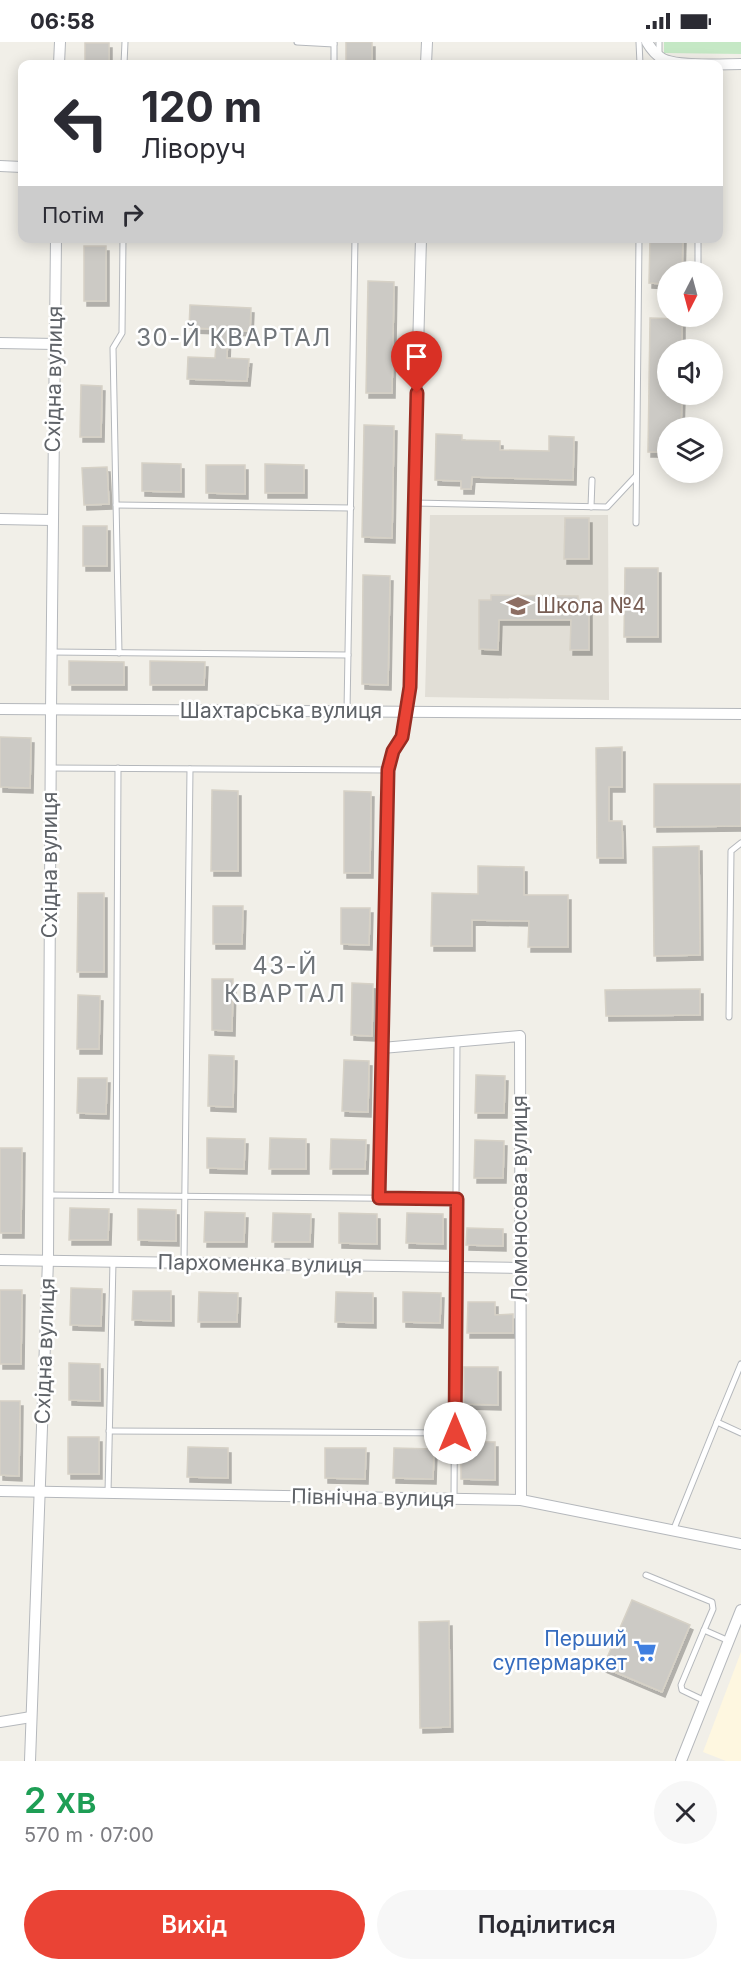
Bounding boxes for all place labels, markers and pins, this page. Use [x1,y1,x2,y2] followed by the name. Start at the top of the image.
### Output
[391,331,442,393] pin
[505,593,531,619] school or university icon: Школа №4
[536,593,646,618] place label: Школа №4
[492,1626,627,1675] place label: Перший супермаркет
[632,1638,658,1664] supermarket icon: Перший супермаркет

